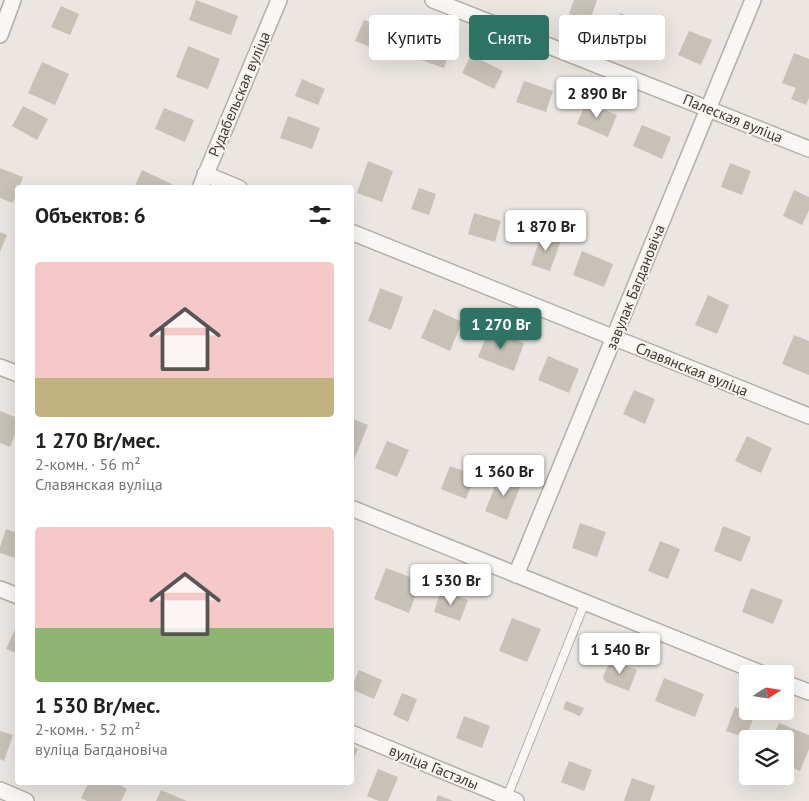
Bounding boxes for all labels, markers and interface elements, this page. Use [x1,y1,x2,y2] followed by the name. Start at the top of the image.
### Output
[369,15,459,60] chip: Купить
[469,15,549,60] chip: Снять
[559,15,665,60] chip: Фильтры
[204,28,274,160] street label: Рудабельская вуліца
[545,76,649,119] pin: 2 890 Br
[567,83,627,103] text: 2 890 Br
[680,89,786,147] street label: Палеская вуліца
[306,201,334,229] icon: filters
[35,202,146,229] text: Объектов: 6
[494,210,598,252] pin: 1 870 Br
[516,216,576,236] text: 1 870 Br
[601,222,669,352] street label: завулак Багдановіча
[140,294,230,384] icon: home
[449,308,553,350] pin: 1 270 Br
[471,314,531,334] text: 1 270 Br
[633,338,751,400] street label: Славянская вуліца
[35,427,160,454] text: 1 270 Br/мес.
[35,454,141,474] text: 2-комн. · 56 m²
[452,454,556,497] pin: 1 360 Br
[474,461,534,481] text: 1 360 Br
[35,474,163,494] text: Славянская вуліца
[140,559,230,649] icon: home
[399,564,503,606] pin: 1 530 Br
[421,570,481,590] text: 1 530 Br
[568,632,672,675] pin: 1 540 Br
[590,639,650,659] text: 1 540 Br
[739,665,794,720] north arrow
[739,665,794,785] map controls
[35,692,160,719] text: 1 530 Br/мес.
[35,719,141,739] text: 2-комн. · 52 m²
[739,730,794,785] button: layers
[35,739,168,759] text: вуліца Багдановіча
[387,740,481,794] street label: вуліца Гастэлы

